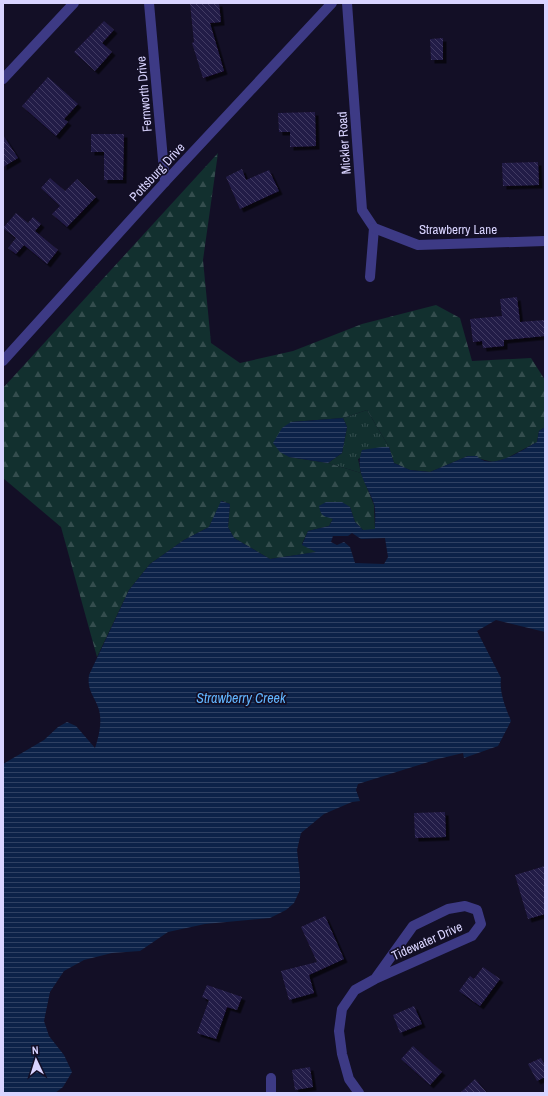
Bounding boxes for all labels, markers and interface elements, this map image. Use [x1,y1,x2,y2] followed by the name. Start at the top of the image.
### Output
[132,55,156,133] street label: Fernworth Drive
[333,111,355,175] street label: Mickler Road
[126,139,189,205] street label: Pottsburg Drive
[419,221,497,238] street label: Strawberry Lane
[196,689,287,707] water label: Strawberry Creek
[389,918,465,964] street label: Tidewater Drive
[16,1040,56,1080] north arrow
[32,1043,39,1057] text: N

